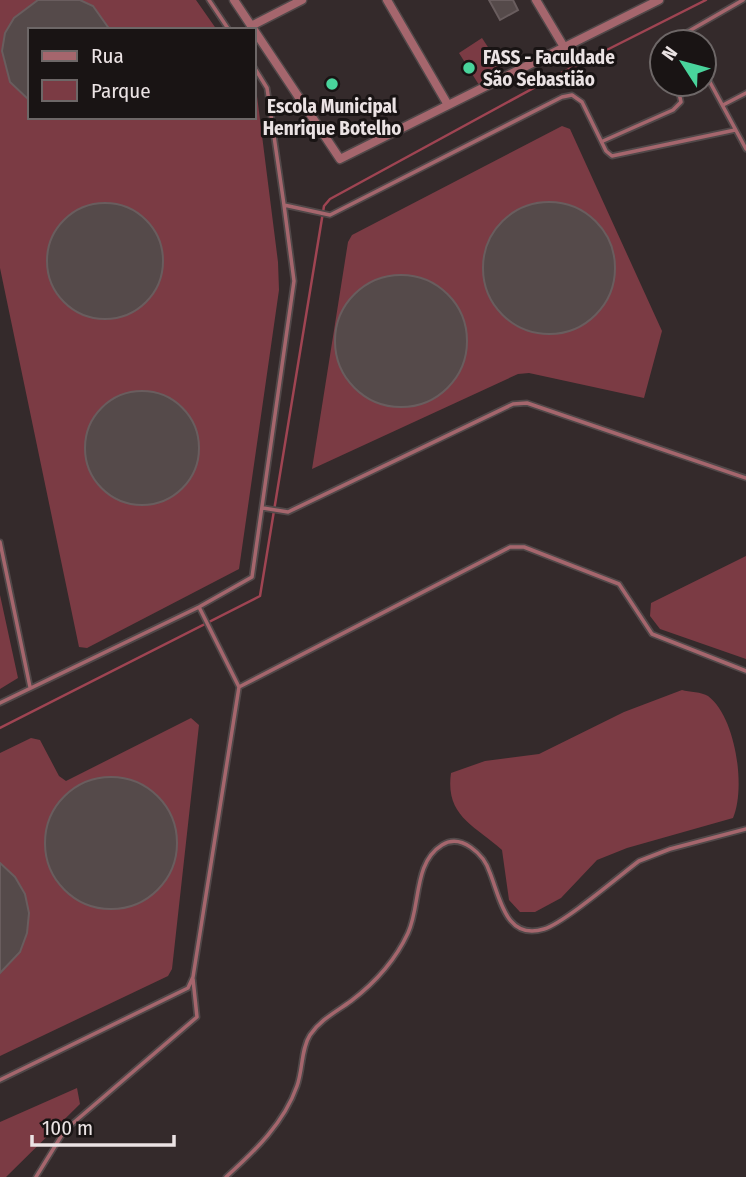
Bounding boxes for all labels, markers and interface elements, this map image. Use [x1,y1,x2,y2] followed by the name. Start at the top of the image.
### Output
[28,28,256,119] legend
[648,28,718,98] north arrow
[657,42,682,65] text: N
[91,43,124,69] text: Rua
[483,46,615,91] place label: FASS - Faculdade São Sebastião
[461,60,477,76] marker: FASS - Faculdade São Sebastião
[324,76,340,92] marker: Escola Municipal Henrique Botelho
[91,78,151,104] text: Parque
[263,95,401,140] place label: Escola Municipal Henrique Botelho
[32,1104,173,1148] scale bar
[42,1115,93,1141] text: 100 m

